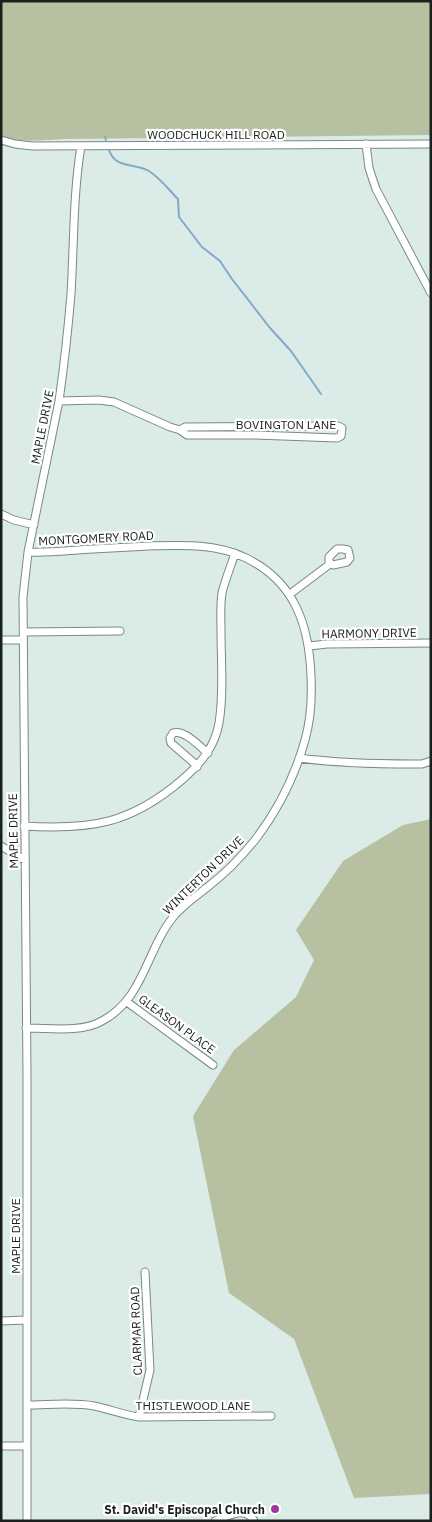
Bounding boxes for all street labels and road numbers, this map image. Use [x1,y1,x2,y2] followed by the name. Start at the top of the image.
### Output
[147,127,285,142] street label: WOODCHUCK HILL ROAD
[27,389,57,465] street label: MAPLE DRIVE
[236,417,336,432] street label: BOVINGTON LANE
[38,527,154,549] street label: MONTGOMERY ROAD
[321,625,417,641] street label: HARMONY DRIVE
[5,793,21,869] street label: MAPLE DRIVE
[159,833,247,917] street label: WINTERTON DRIVE
[136,991,218,1057] street label: GLEASON PLACE
[8,1198,23,1274] street label: MAPLE DRIVE
[127,1286,145,1376] street label: CLARMAR ROAD
[136,1398,250,1413] street label: THISTLEWOOD LANE

